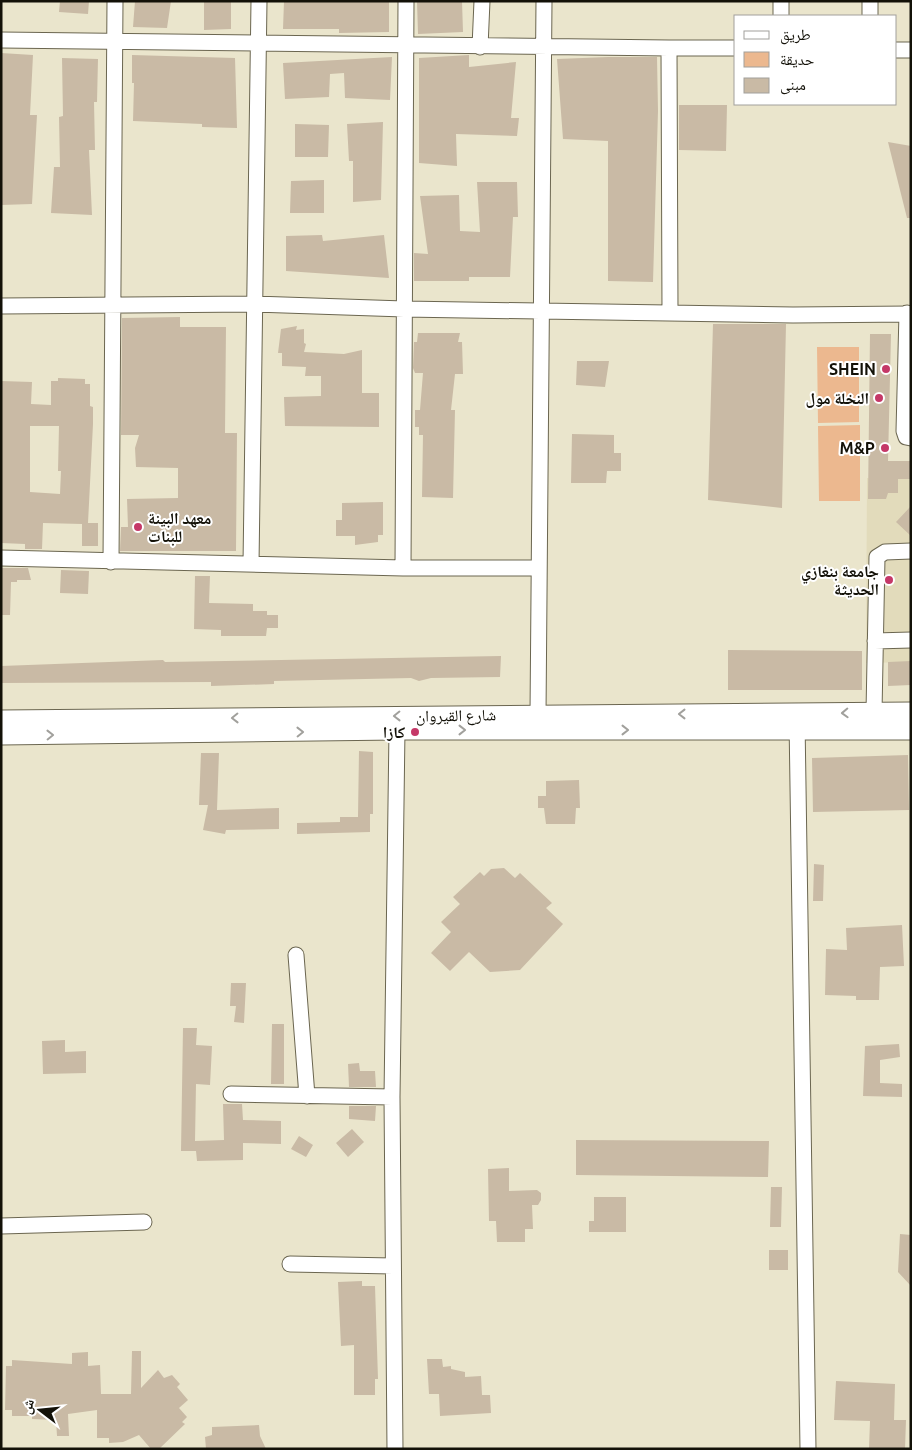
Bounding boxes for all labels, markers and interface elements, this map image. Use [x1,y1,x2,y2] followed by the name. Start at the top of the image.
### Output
[734,15,897,105] legend
[780,26,811,45] text: طريق
[780,51,815,68] text: حديقة
[780,76,806,95] text: مبنى
[829,360,876,378] place label: SHEIN
[880,363,892,375] marker: SHEIN
[805,389,869,408] place label: النخلة مول
[873,392,885,404] marker: النخلة مول
[840,439,875,457] place label: M&P
[879,442,891,454] marker: M&P
[148,509,211,546] place label: معهد البينة للبنات
[132,521,144,533] marker: معهد البينة للبنات
[801,562,879,598] place label: جامعة بنغازي الحديثة
[883,574,895,586] marker: جامعة بنغازي الحديثة
[416,705,496,727] street label: شارع القيروان
[840,708,848,718] one-way arrow
[678,709,686,719] one-way arrow
[393,711,400,721] one-way arrow
[230,712,238,723] one-way arrow
[383,723,405,741] place label: كازا
[459,725,467,735] one-way arrow
[622,725,629,735] one-way arrow
[296,726,304,737] one-way arrow
[409,726,421,738] marker: كازا
[46,729,54,740] one-way arrow
[15,1385,65,1435] north arrow
[18,1397,38,1416] text: ش

